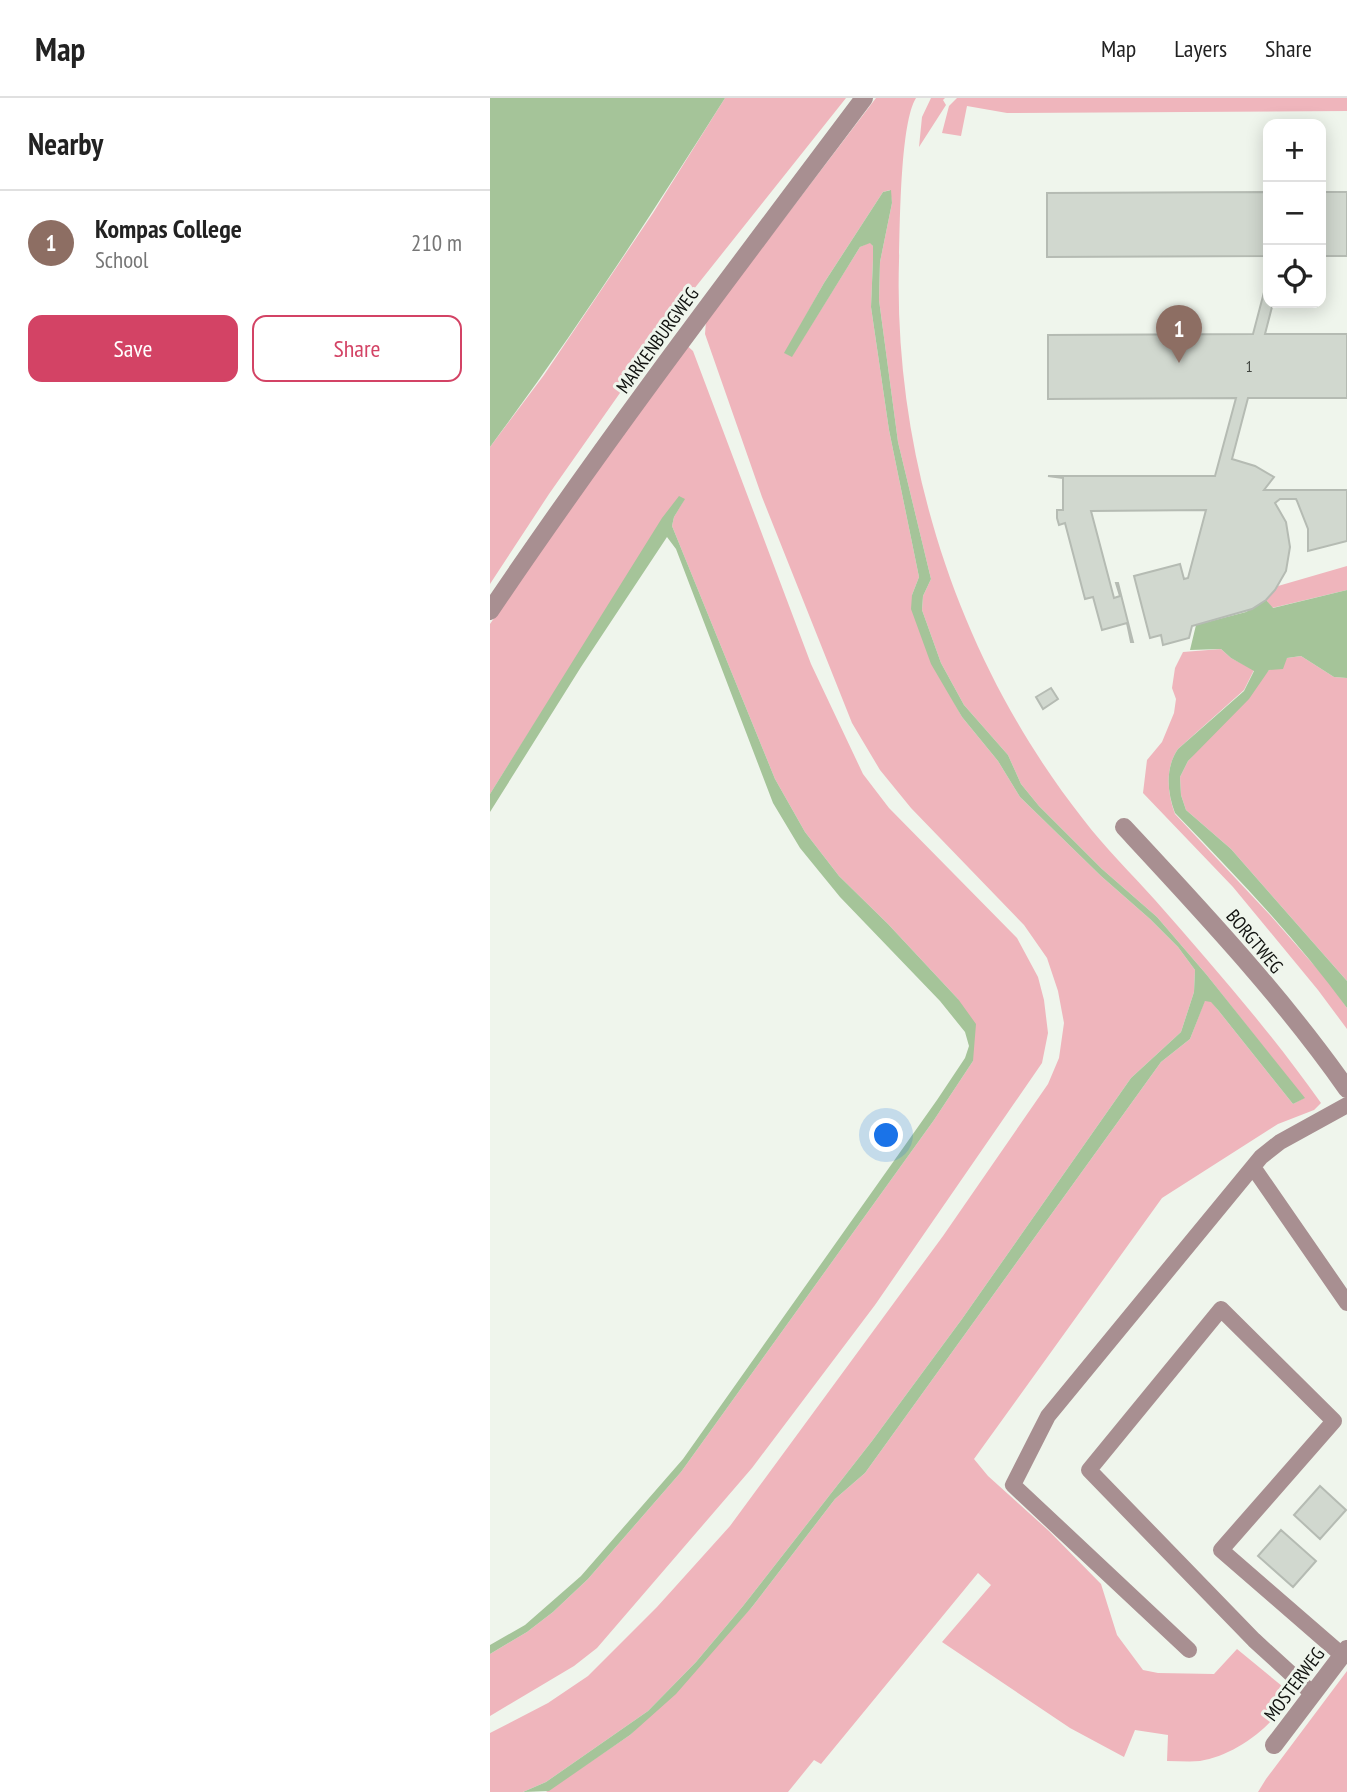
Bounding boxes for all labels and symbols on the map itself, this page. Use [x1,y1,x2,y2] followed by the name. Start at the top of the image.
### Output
[611,282,703,398] street label: MARKENBURGWEG
[1156,305,1202,363] pin: 1
[1245,356,1253,376] house number: 1
[1221,904,1289,978] street label: BORGTWEG
[869,1118,903,1152] your location
[1259,1642,1329,1726] street label: MOSTERWEG

